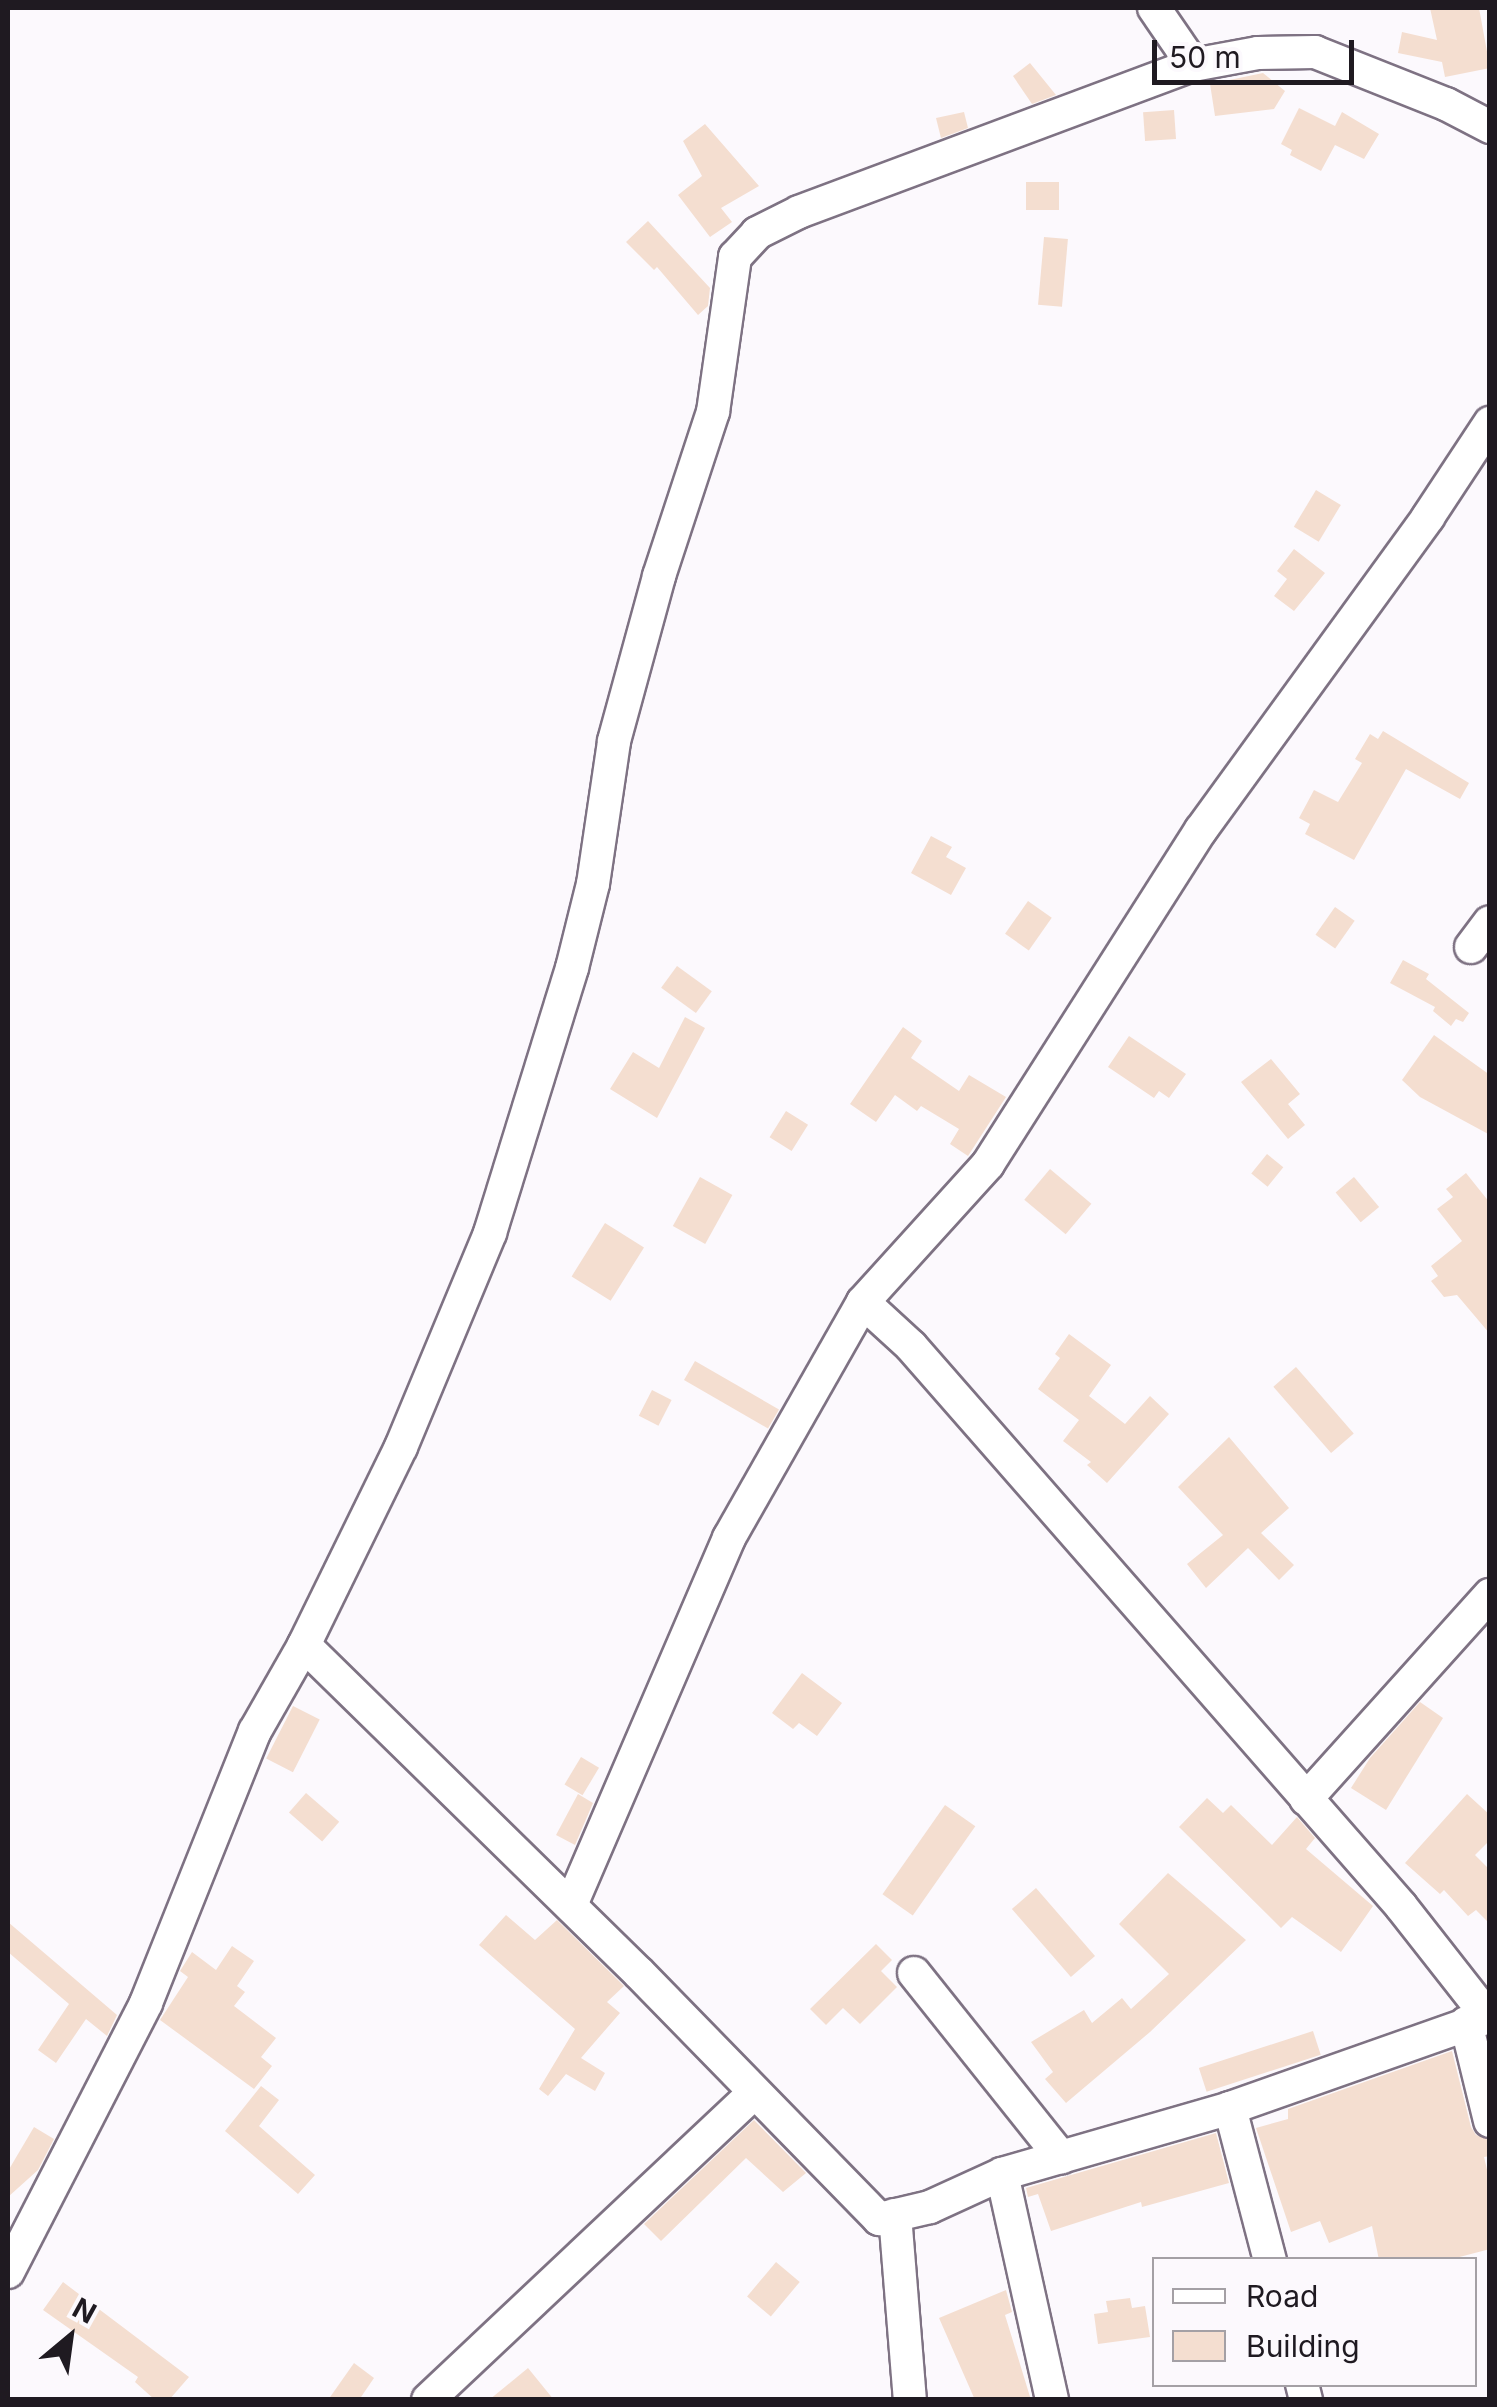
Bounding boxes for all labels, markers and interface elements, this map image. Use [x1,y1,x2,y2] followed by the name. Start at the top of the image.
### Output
[1157,20,1360,82] scale bar
[1169,39,1241,75] text: 50 m
[1152,2257,1477,2387] legend
[1246,2278,1318,2314] text: Road
[20,2287,120,2387] north arrow
[67,2291,102,2331] text: N
[1246,2328,1360,2364] text: Building

